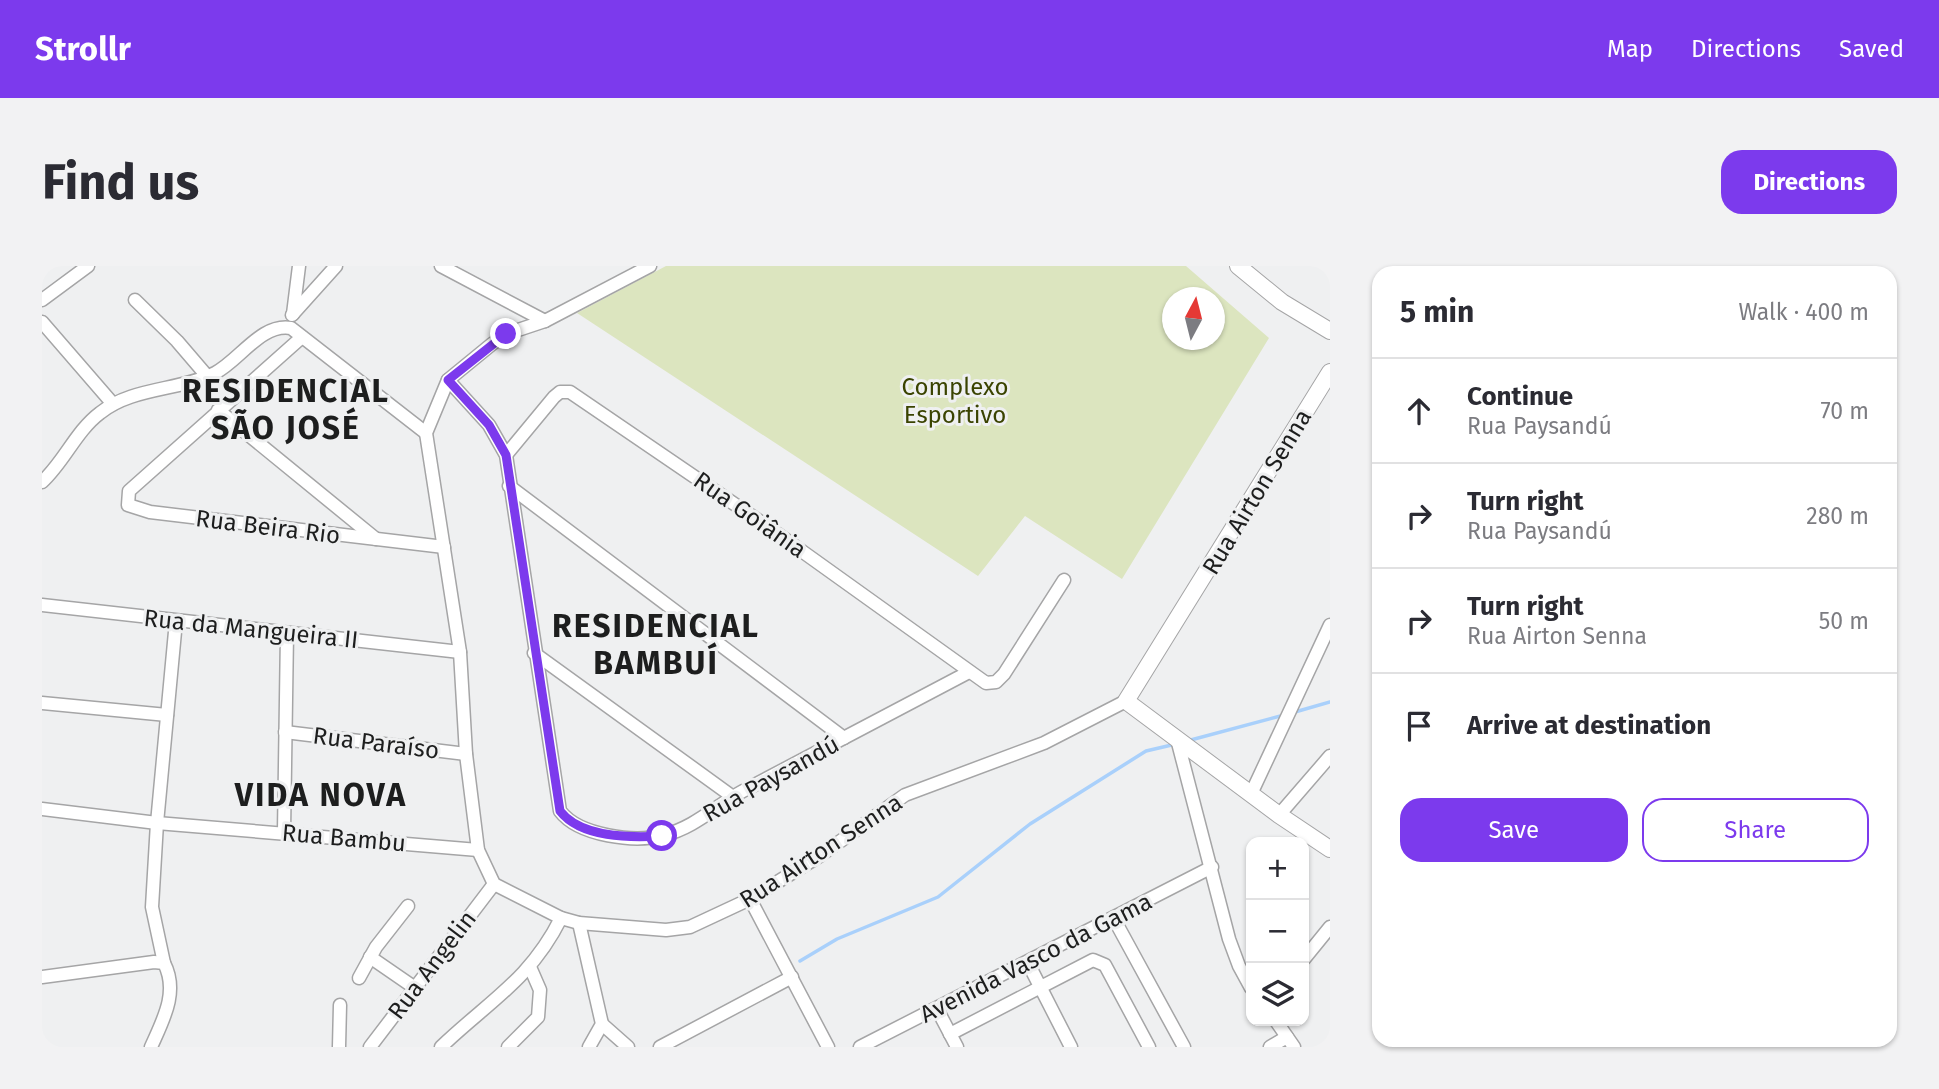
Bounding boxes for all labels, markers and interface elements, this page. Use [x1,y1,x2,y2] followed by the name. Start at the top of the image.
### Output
[35,29,131,69] text: Strollr
[1607,35,1653,63] text: Map
[1691,35,1801,63] text: Directions
[1839,35,1904,63] text: Saved
[1721,150,1897,214] button: Directions
[42,153,199,212] text: Find us
[1162,287,1225,350] north arrow
[1400,294,1474,330] text: 5 min
[1738,298,1869,326] text: Walk · 400 m
[490,318,521,349] route end
[182,372,390,447] district label: RESIDENCIAL SÃO JOSÉ
[901,373,1009,429] park label: Complexo Esportivo
[1467,381,1573,412] text: Continue
[1400,392,1438,430] icon: ahead
[1820,397,1869,425] text: 70 m
[1197,404,1317,580] street label: Rua Airton Senna
[1467,412,1612,440] text: Rua Paysandú
[688,466,812,564] street label: Rua Goiânia
[1467,486,1584,517] text: Turn right
[1400,497,1438,535] icon: right
[1806,502,1869,530] text: 280 m
[194,504,342,550] street label: Rua Beira Rio
[1467,517,1612,545] text: Rua Paysandú
[1467,591,1584,622] text: Turn right
[1400,602,1438,640] icon: right
[142,604,360,654] street label: Rua da Mangueira II
[552,607,760,682] district label: RESIDENCIAL BAMBUÍ
[1819,607,1869,635] text: 50 m
[1467,622,1647,650] text: Rua Airton Senna
[1400,707,1438,745] icon: arrive
[1467,710,1711,741] text: Arrive at destination
[311,721,441,765] street label: Rua Paraíso
[698,730,844,828] street label: Rua Paysandú
[234,776,407,814] district label: VIDA NOVA
[735,788,907,914] street label: Rua Airton Senna
[1400,798,1628,862] button: Save
[1642,798,1869,862] button: Share
[281,819,407,857] street label: Rua Bambu
[646,820,677,851] route start
[1246,837,1309,1026] map controls
[1246,837,1309,900] button: +
[915,887,1157,1029] street label: Avenida Vasco da Gama
[1246,900,1309,963] button: −
[382,905,482,1025] street label: Rua Angelin
[1246,963,1309,1026] button: layers

